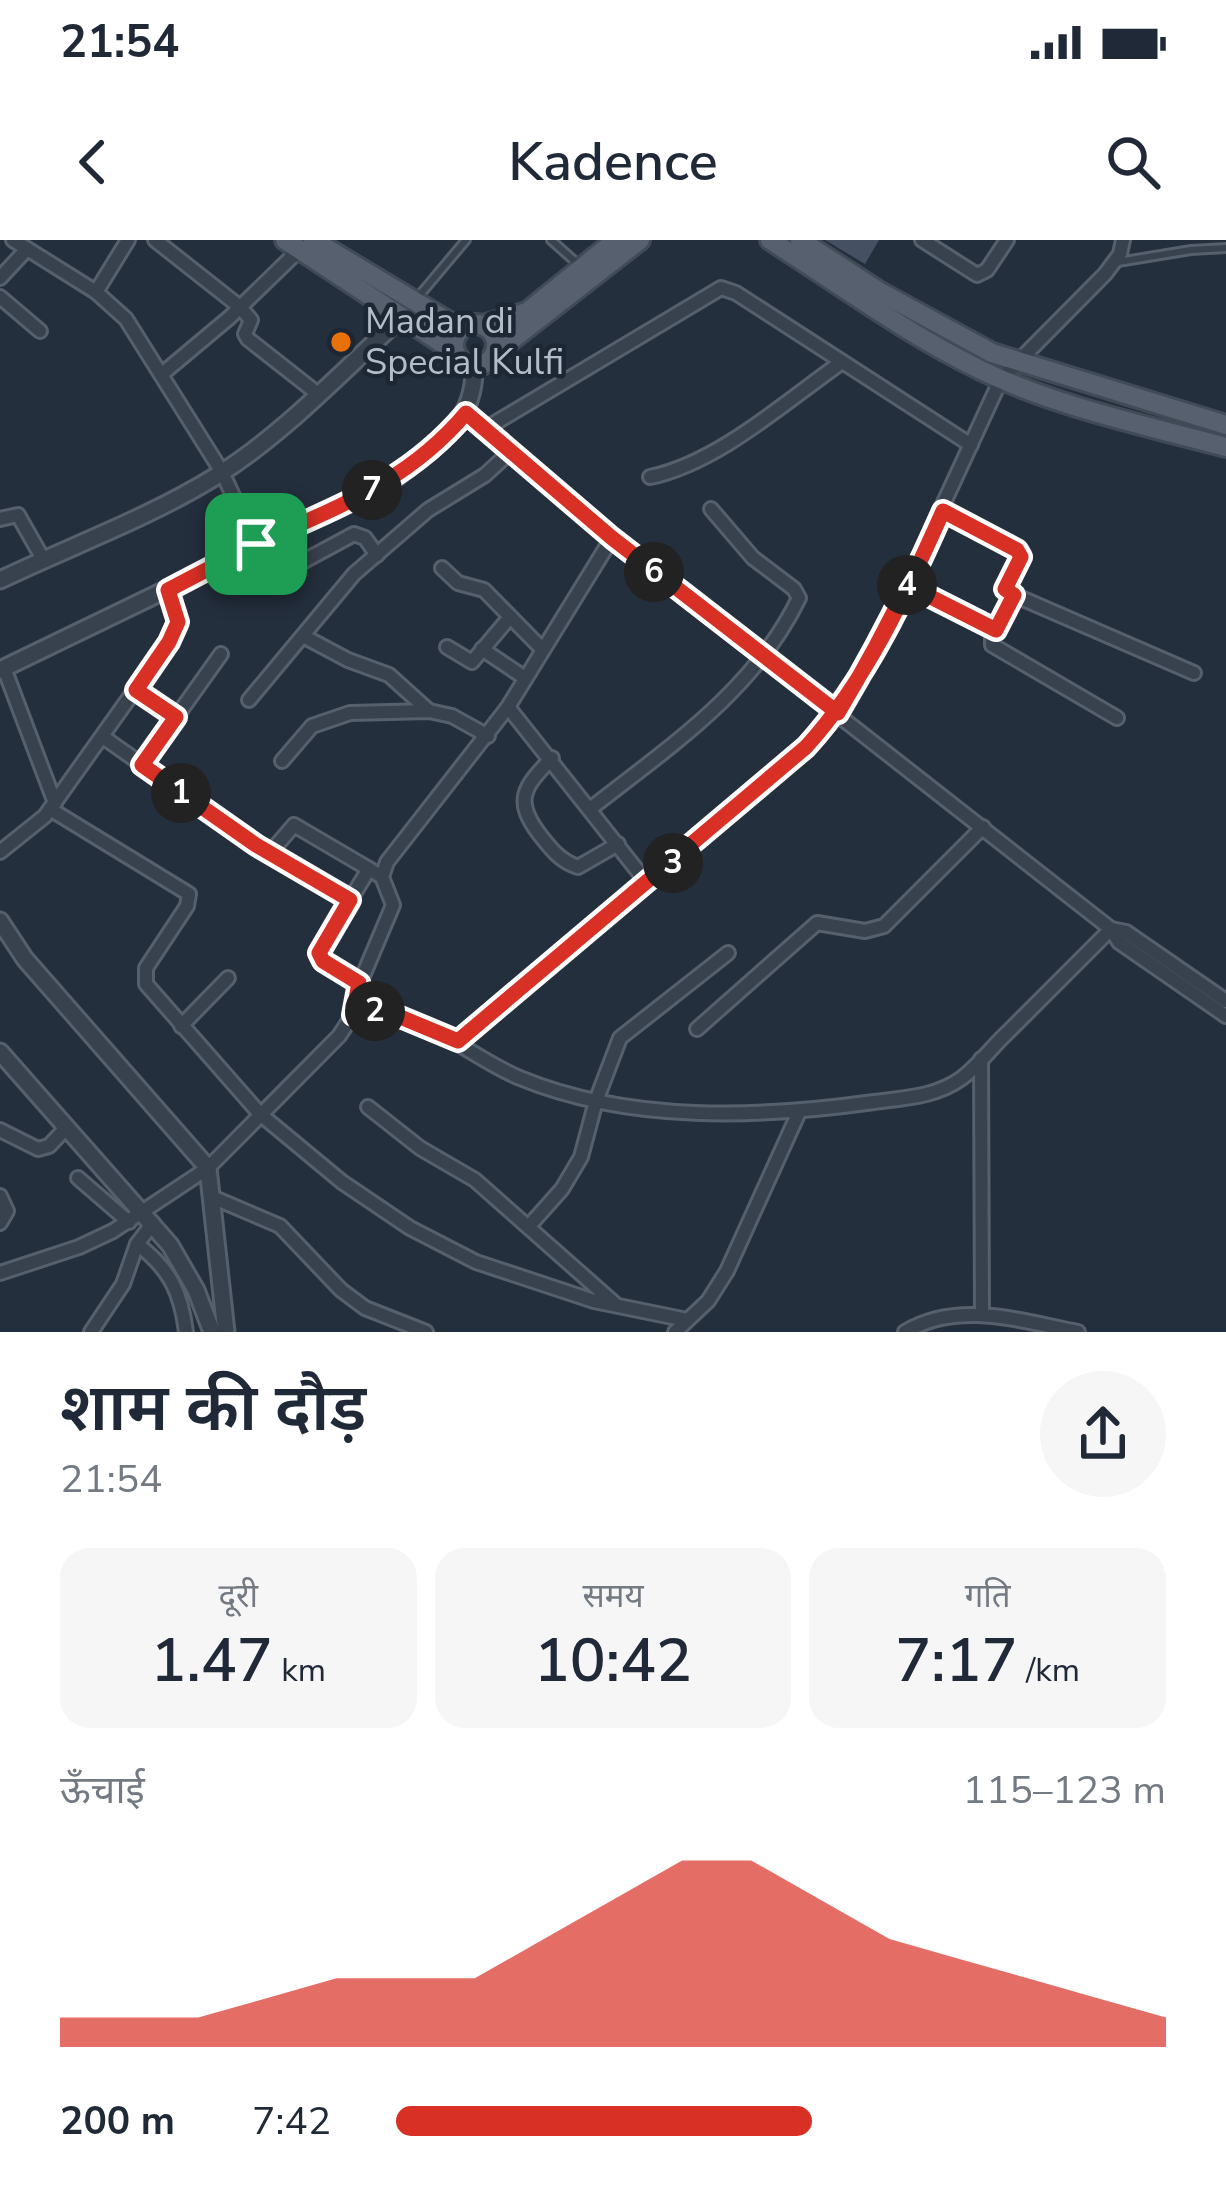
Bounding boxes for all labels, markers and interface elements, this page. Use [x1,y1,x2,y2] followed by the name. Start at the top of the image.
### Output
[60,12,179,73] text: 21:54
[508,125,718,199] text: Kadence
[60,129,126,195] icon: back
[1100,129,1166,195] icon: search
[365,297,564,387] place label: Madan di Special Kulfi
[328,329,354,355] marker: Madan di Special Kulfi
[342,460,402,520] pin: 7
[362,467,382,512] text: 7
[205,493,307,595] pin
[223,511,289,577] icon: arrive
[624,542,684,602] pin: 6
[644,549,664,594] text: 6
[877,555,937,615] pin: 4
[897,562,917,607] text: 4
[151,763,211,823] pin: 1
[171,770,191,815] text: 1
[643,833,703,893] pin: 3
[663,840,683,885] text: 3
[345,981,405,1041] pin: 2
[365,988,385,1033] text: 2
[60,1363,366,1453] text: शाम की दौड़
[1040,1371,1166,1497] button: share
[60,1453,163,1506] text: 21:54
[219,1574,258,1619] text: दूरी
[582,1574,644,1619] text: समय
[965,1574,1011,1619] text: गति
[151,1620,273,1702] text: 1.47
[534,1620,692,1702] text: 10:42
[895,1620,1018,1702] text: 7:17
[273,1648,326,1693] text: km
[1018,1648,1080,1693] text: /km
[60,1764,145,1817] text: ऊँचाई
[963,1764,1166,1817] text: 115–123 m
[60,2095,175,2148] text: 200 m
[252,2095,331,2148] text: 7:42

